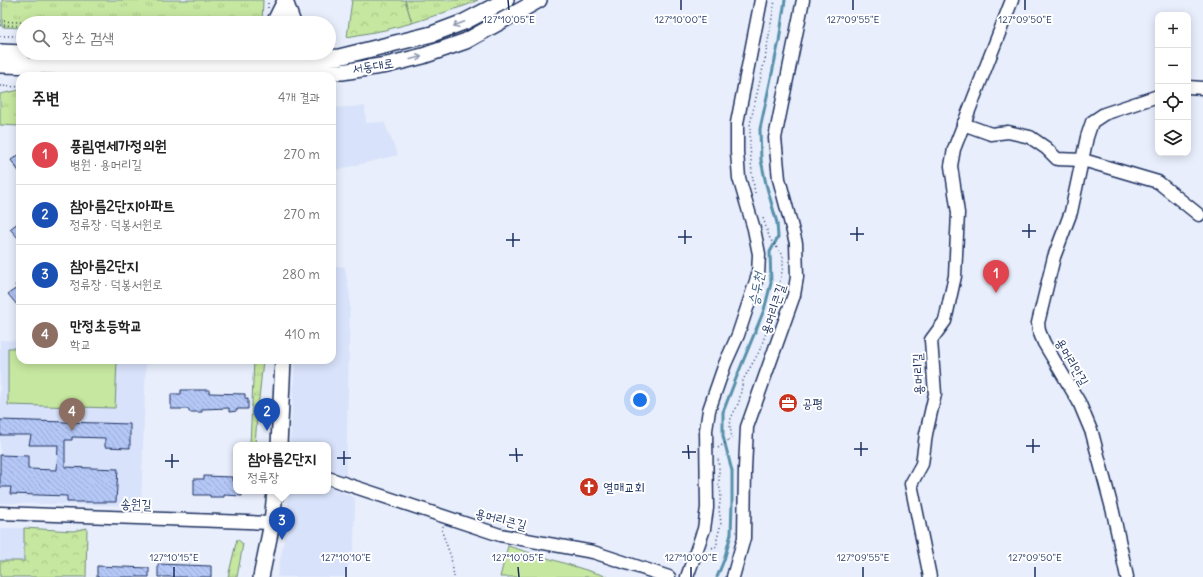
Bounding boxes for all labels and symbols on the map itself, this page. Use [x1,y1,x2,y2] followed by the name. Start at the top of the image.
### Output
[483,13,535,26] text: 127°10'05"E
[655,13,707,26] text: 127°10'00"E
[827,13,879,26] text: 127°09'55"E
[998,13,1052,26] text: 127°09'50"E
[453,20,465,28] one-way arrow
[351,54,395,78] street label: 서동대로
[409,54,422,61] one-way arrow
[983,260,1009,293] pin: 1
[744,269,768,307] water label: 승두천
[757,281,789,337] street label: 용머리큰길
[1052,335,1092,389] street label: 용머리안길
[909,353,927,395] street label: 용머리길
[630,390,650,410] your location
[777,392,799,414] office icon: 공평
[802,395,823,412] place label: 공평
[59,398,85,431] pin: 4
[254,398,280,431] pin: 2
[578,476,600,498] church icon: 열매교회
[603,479,645,496] place label: 열매교회
[120,495,152,513] street label: 송원길
[474,504,528,534] street label: 용머리큰길
[269,507,295,540] pin: 3
[149,551,199,564] text: 127°10'15"E
[321,551,371,564] text: 127°10'10"E
[492,551,544,564] text: 127°10'05"E
[665,551,717,564] text: 127°10'00"E
[837,551,889,564] text: 127°09'55"E
[1008,551,1062,564] text: 127°09'50"E

